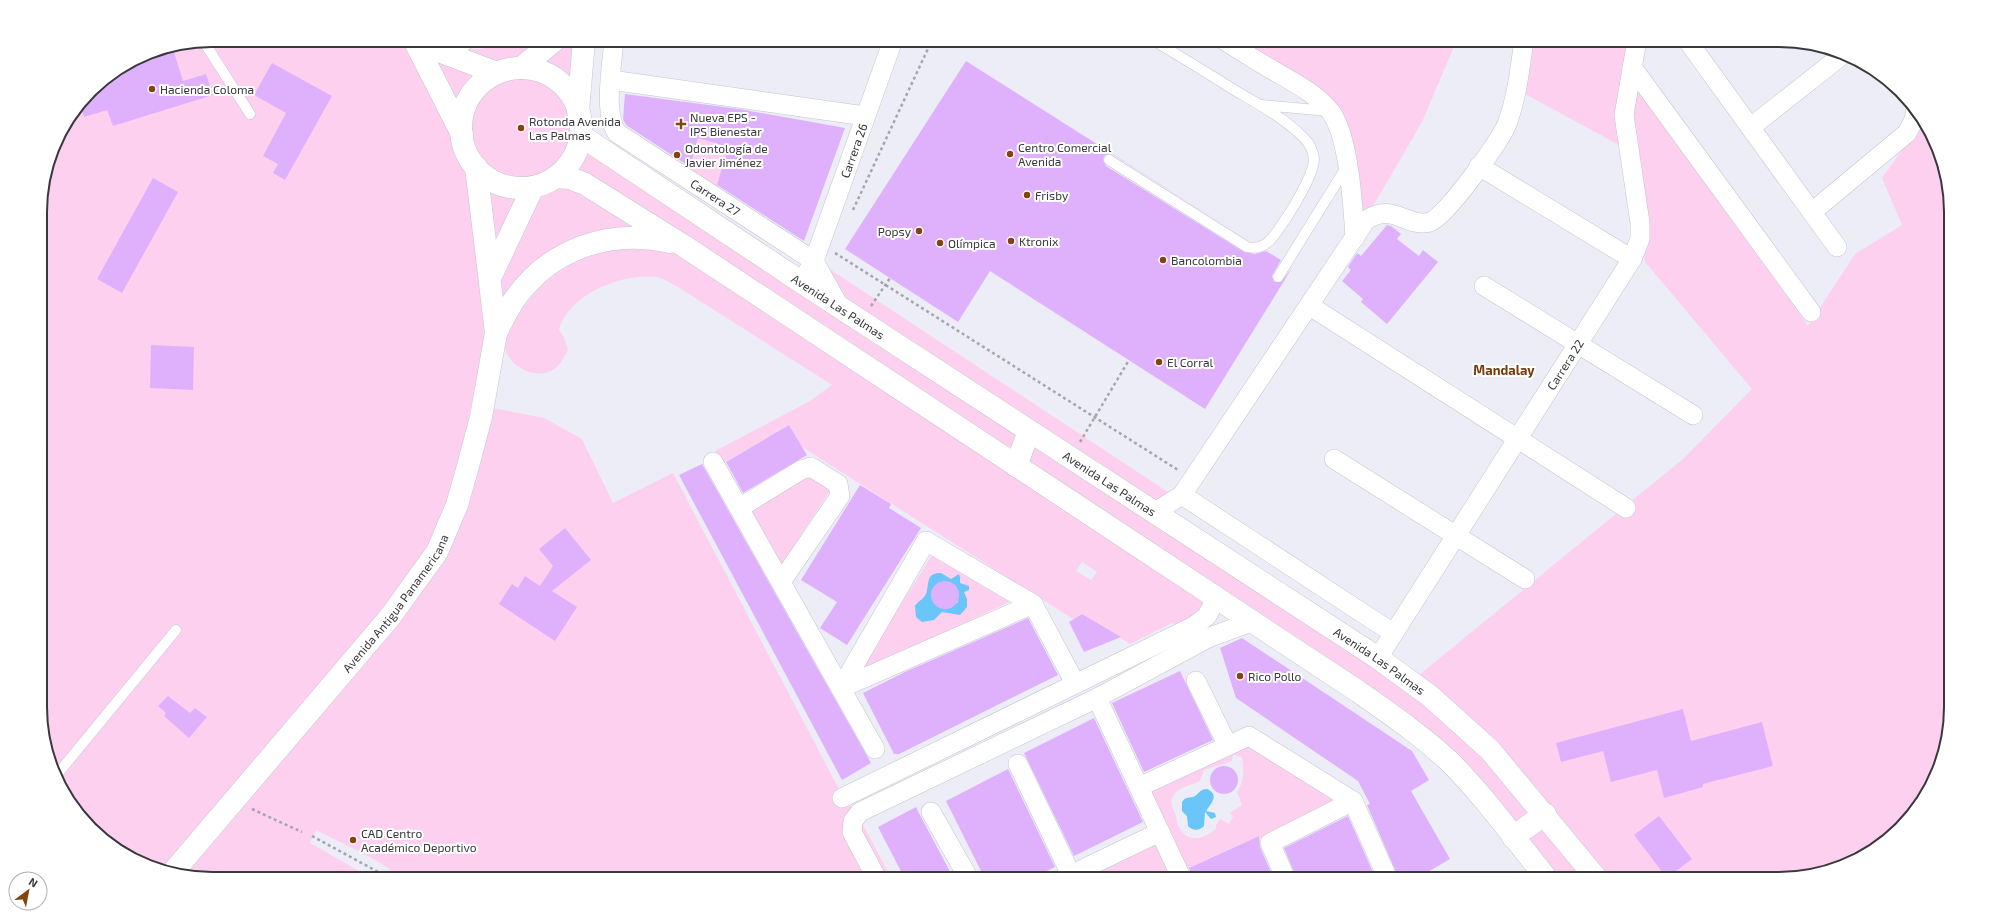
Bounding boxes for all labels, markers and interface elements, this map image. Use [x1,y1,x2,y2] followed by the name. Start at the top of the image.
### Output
[160,82,254,96] place label: Hacienda Coloma
[147,84,157,94] marker: Hacienda Coloma
[690,110,762,138] place label: Nueva EPS - IPS Bienestar
[529,114,621,142] place label: Rotonda Avenida Las Palmas
[675,118,687,130] marker: Nueva EPS - IPS Bienestar
[837,121,870,180] street label: Carrera 26
[516,123,526,133] marker: Rotonda Avenida Las Palmas
[1018,140,1112,168] place label: Centro Comercial Avenida
[685,141,768,169] place label: Odontología de Javier Jiménez
[1005,149,1015,159] marker: Centro Comercial Avenida
[672,150,682,160] marker: Odontología de Javier Jiménez
[688,176,743,218] street label: Carrera 27
[1035,188,1069,202] place label: Frisby
[1022,190,1032,200] marker: Frisby
[878,224,912,238] place label: Popsy
[914,226,924,236] marker: Popsy
[1019,234,1059,248] place label: Ktronix
[948,236,995,250] place label: Olímpica
[1006,236,1016,246] marker: Ktronix
[935,238,945,248] marker: Olímpica
[1171,253,1242,267] place label: Bancolombia
[1158,255,1168,265] marker: Bancolombia
[789,271,887,342] street label: Avenida Las Palmas
[1544,336,1586,392] street label: Carrera 22
[1167,355,1214,369] place label: El Corral
[1154,357,1164,367] marker: El Corral
[1473,362,1535,378] district label: Mandalay
[1061,448,1159,519] street label: Avenida Las Palmas
[339,532,451,675] street label: Avenida Antigua Panamericana
[1331,624,1428,697] street label: Avenida Las Palmas
[1248,669,1302,683] place label: Rico Pollo
[1235,671,1245,681] marker: Rico Pollo
[361,826,477,854] place label: CAD Centro Académico Deportivo
[348,835,358,845] marker: CAD Centro Académico Deportivo
[8,871,48,911] north arrow
[27,874,40,890] text: N

